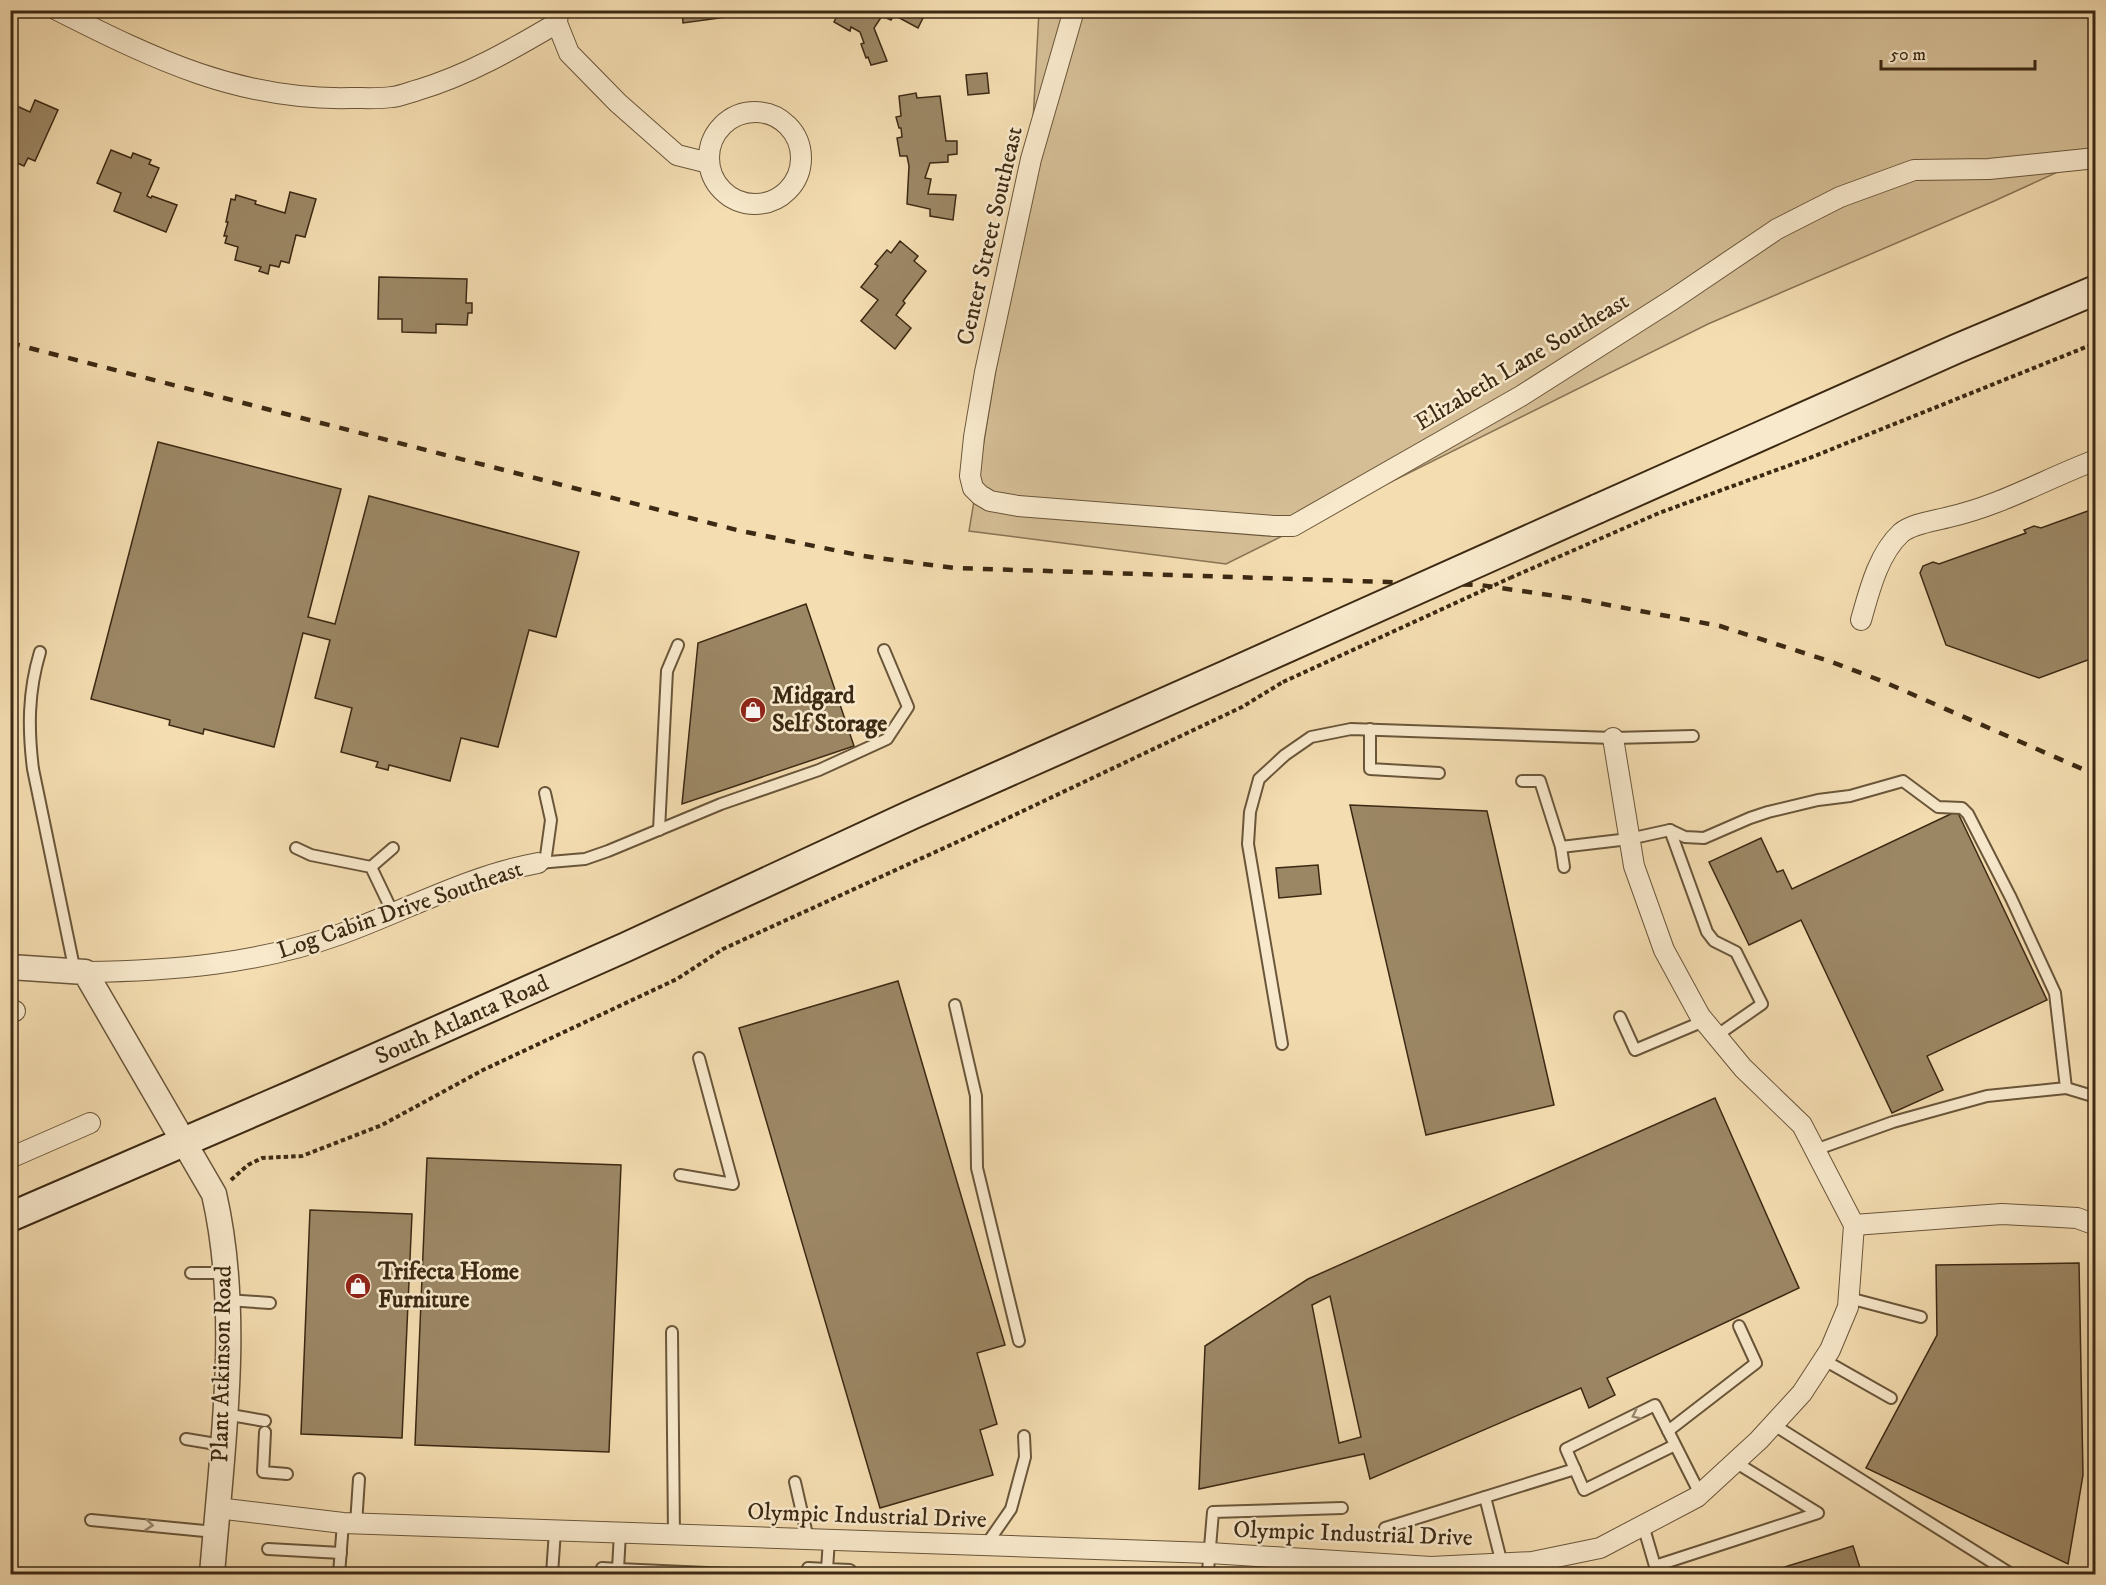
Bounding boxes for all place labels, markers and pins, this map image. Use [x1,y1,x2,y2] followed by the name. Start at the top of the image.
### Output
[772,681,887,739] place label: Midgard Self Storage
[738,695,768,725] shop icon: Midgard Self Storage
[377,1257,519,1315] place label: Trifecta Home Furniture
[343,1271,373,1301] shop icon: Trifecta Home Furniture

